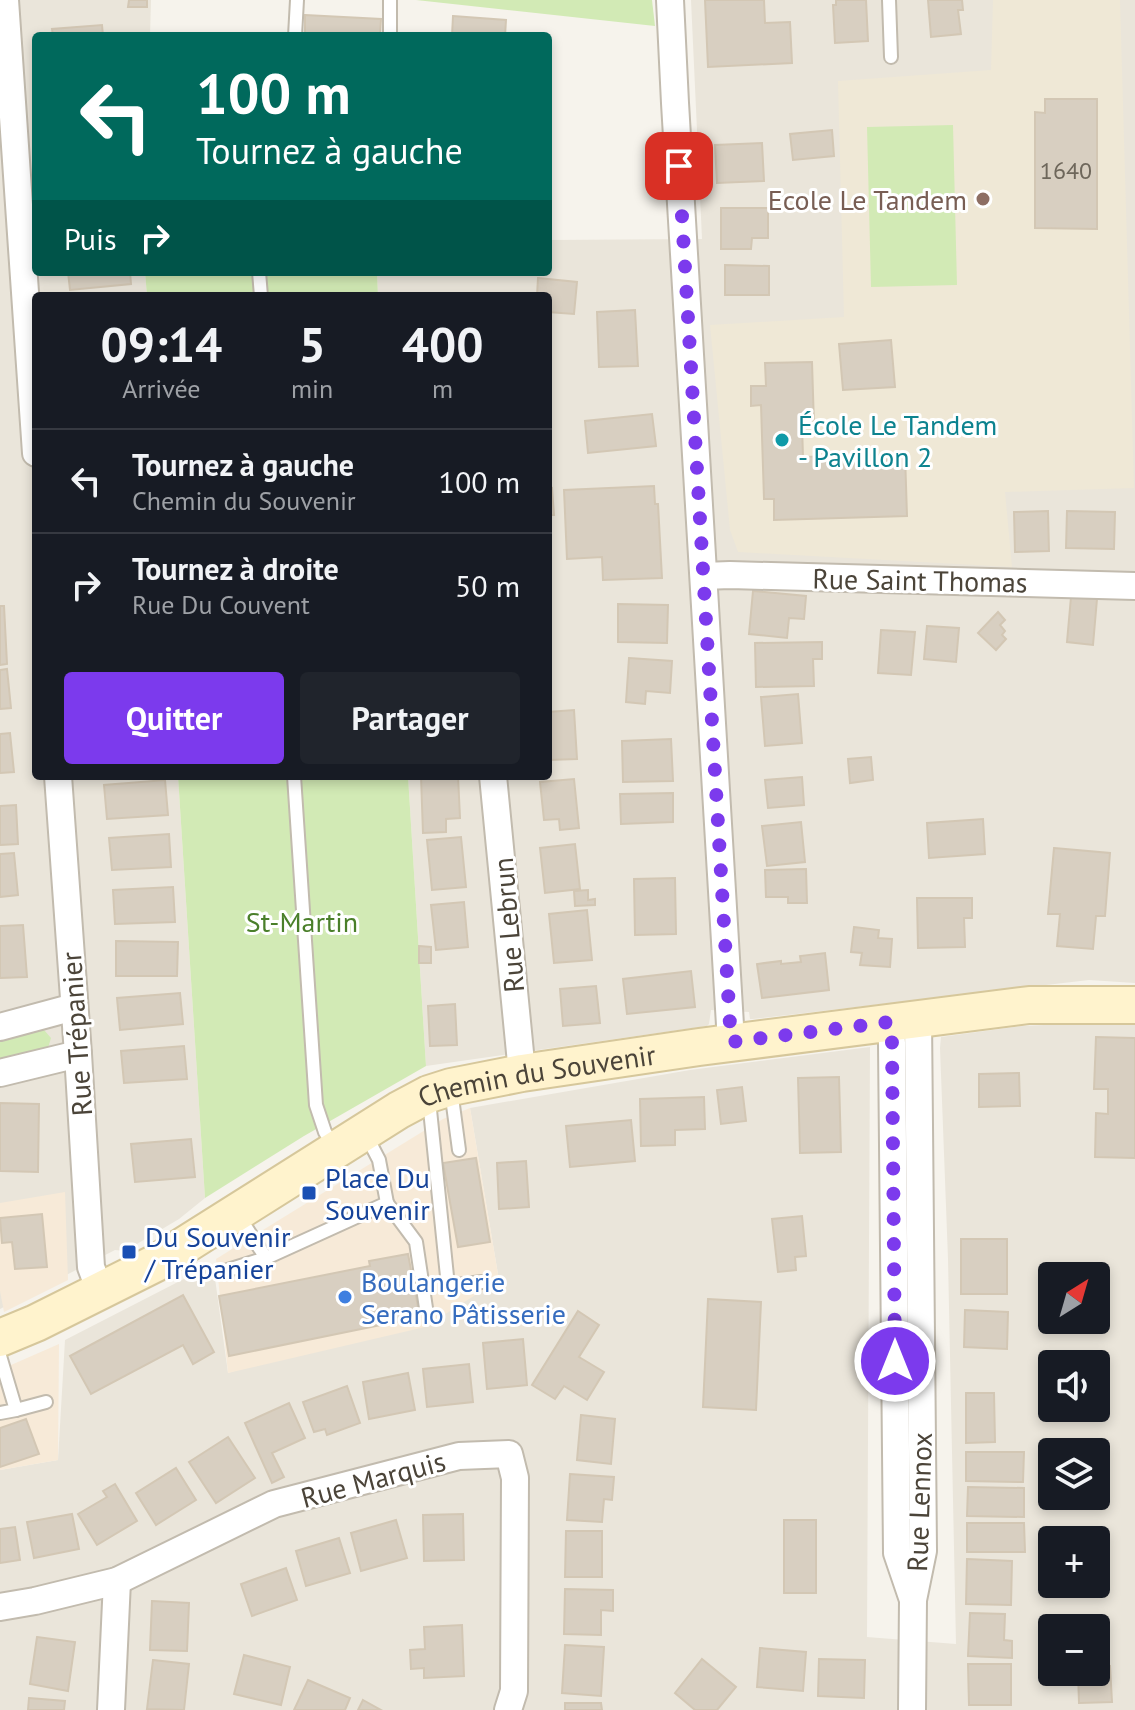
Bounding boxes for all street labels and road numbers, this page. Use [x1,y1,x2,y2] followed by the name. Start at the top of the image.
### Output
[812,560,1028,600] street label: Rue Saint Thomas
[484,856,532,994] street label: Rue Lebrun
[52,950,100,1117] street label: Rue Trépanier
[411,1035,658,1115] street label: Chemin du Souvenir
[898,1432,940,1572] street label: Rue Lennox
[297,1442,449,1516] street label: Rue Marquis

